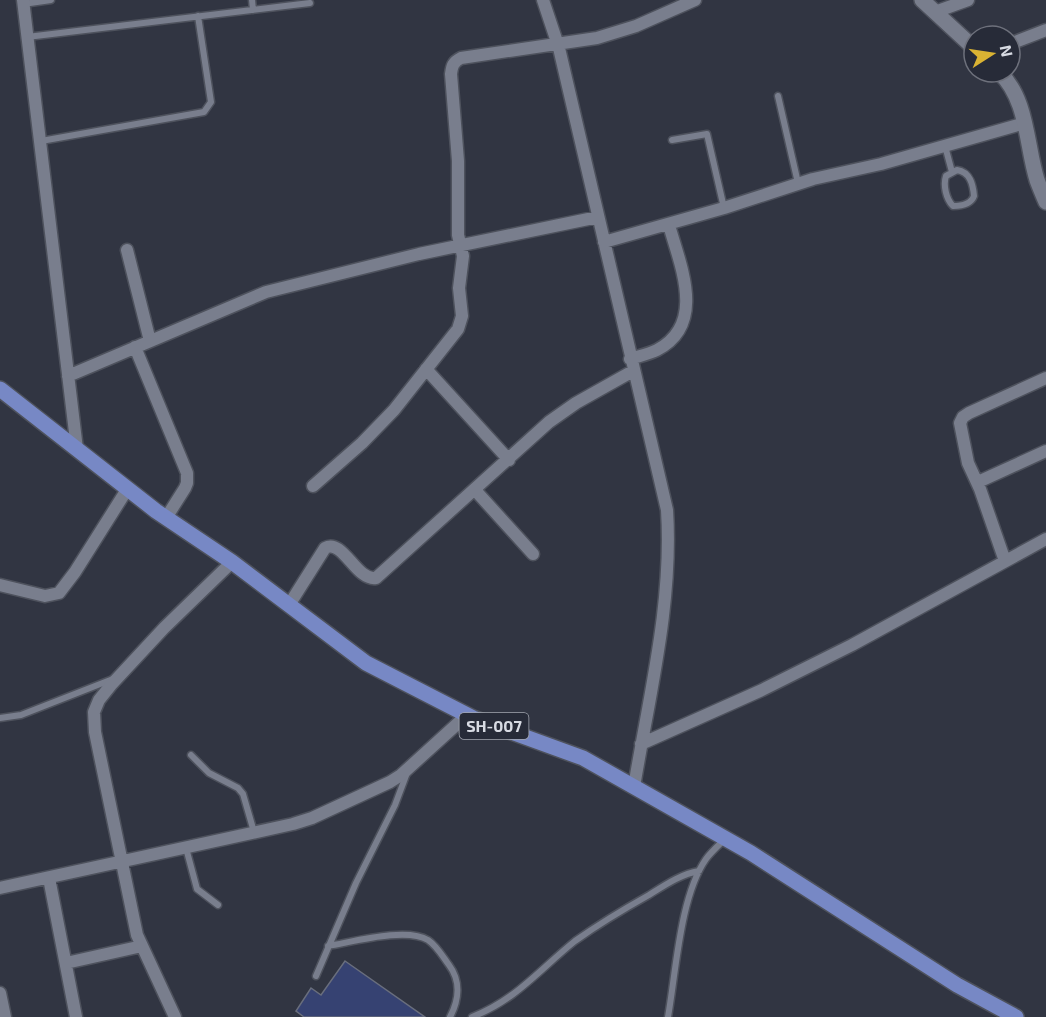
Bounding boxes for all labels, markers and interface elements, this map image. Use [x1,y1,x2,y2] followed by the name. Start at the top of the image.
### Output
[962,24,1022,84] north arrow
[997,43,1018,58] text: N
[460,713,528,739] road number: SH-007

